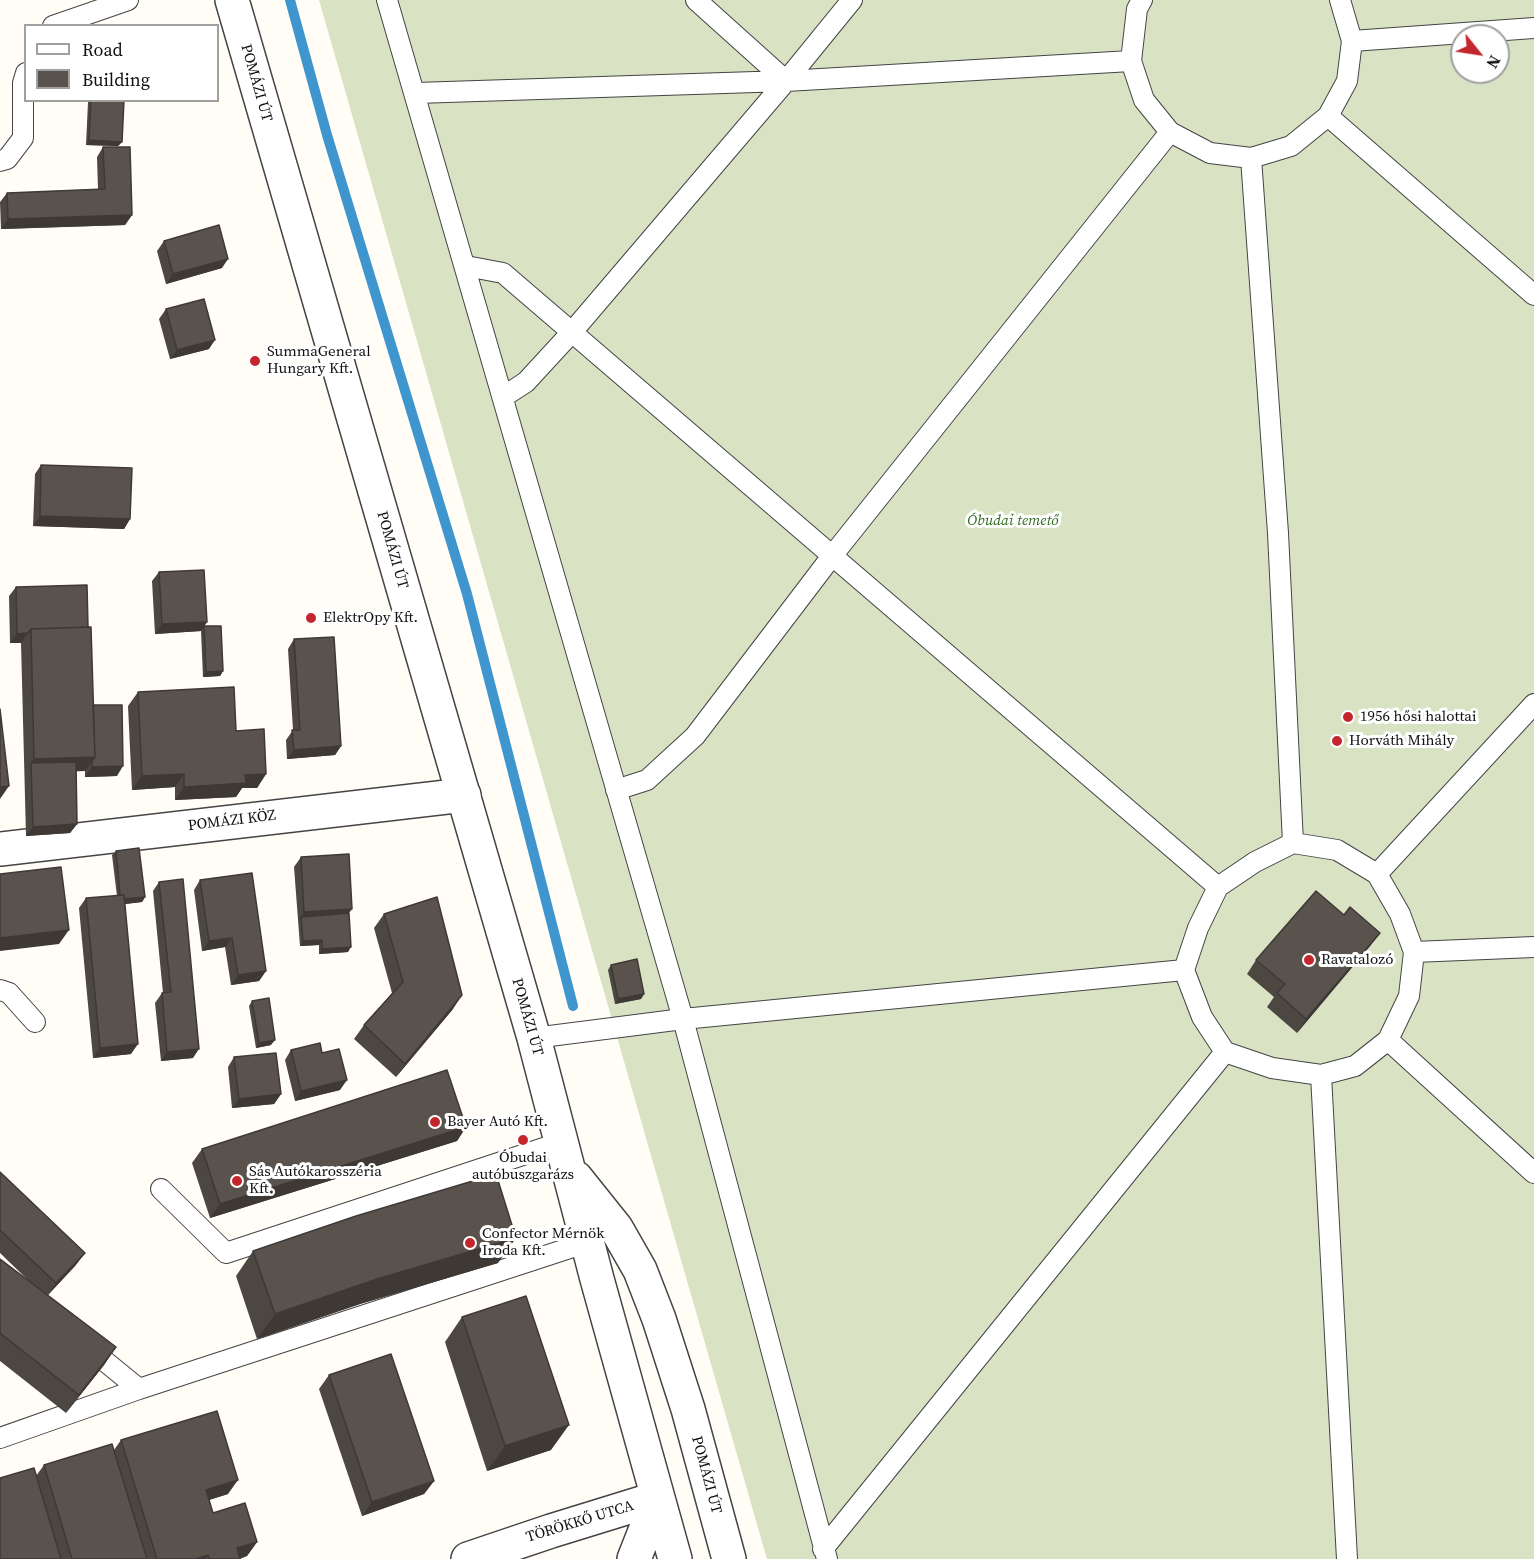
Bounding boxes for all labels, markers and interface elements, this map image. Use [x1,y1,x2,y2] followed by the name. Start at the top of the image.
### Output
[24,24,219,102] legend
[1450,24,1510,84] north arrow
[82,37,123,62] text: Road
[236,42,276,124] street label: POMÁZI ÚT
[1481,51,1506,73] text: N
[82,67,150,92] text: Building
[267,343,371,378] place label: SummaGeneral Hungary Kft.
[248,354,262,368] marker: SummaGeneral Hungary Kft.
[372,509,412,591] street label: POMÁZI ÚT
[967,512,1059,530] park label: Óbudai temető
[323,609,418,627] place label: ElektrOpy Kft.
[304,611,318,625] marker: ElektrOpy Kft.
[1360,708,1476,726] place label: 1956 hősi halottai
[1341,710,1355,724] marker: 1956 hősi halottai
[1349,732,1454,750] place label: Horváth Mihály
[1330,734,1344,748] marker: Horváth Mihály
[187,807,277,835] street label: POMÁZI KÖZ
[1321,951,1393,969] place label: Ravatalozó
[1302,953,1316,967] marker: Ravatalozó
[507,976,547,1058] street label: POMÁZI ÚT
[447,1113,548,1131] place label: Bayer Autó Kft.
[428,1115,442,1129] marker: Bayer Autó Kft.
[516,1133,530,1147] marker: Óbudai autóbuszgarázs
[472,1149,574,1184] place label: Óbudai autóbuszgarázs
[249,1163,382,1198] place label: Sás Autókarosszéria Kft.
[230,1174,244,1188] marker: Sás Autókarosszéria Kft.
[482,1225,604,1260] place label: Confector Mérnök Iroda Kft.
[463,1236,477,1250] marker: Confector Mérnök Iroda Kft.
[687,1434,725,1516] street label: POMÁZI ÚT
[524,1497,636,1547] street label: TÖRÖKKŐ UTCA

